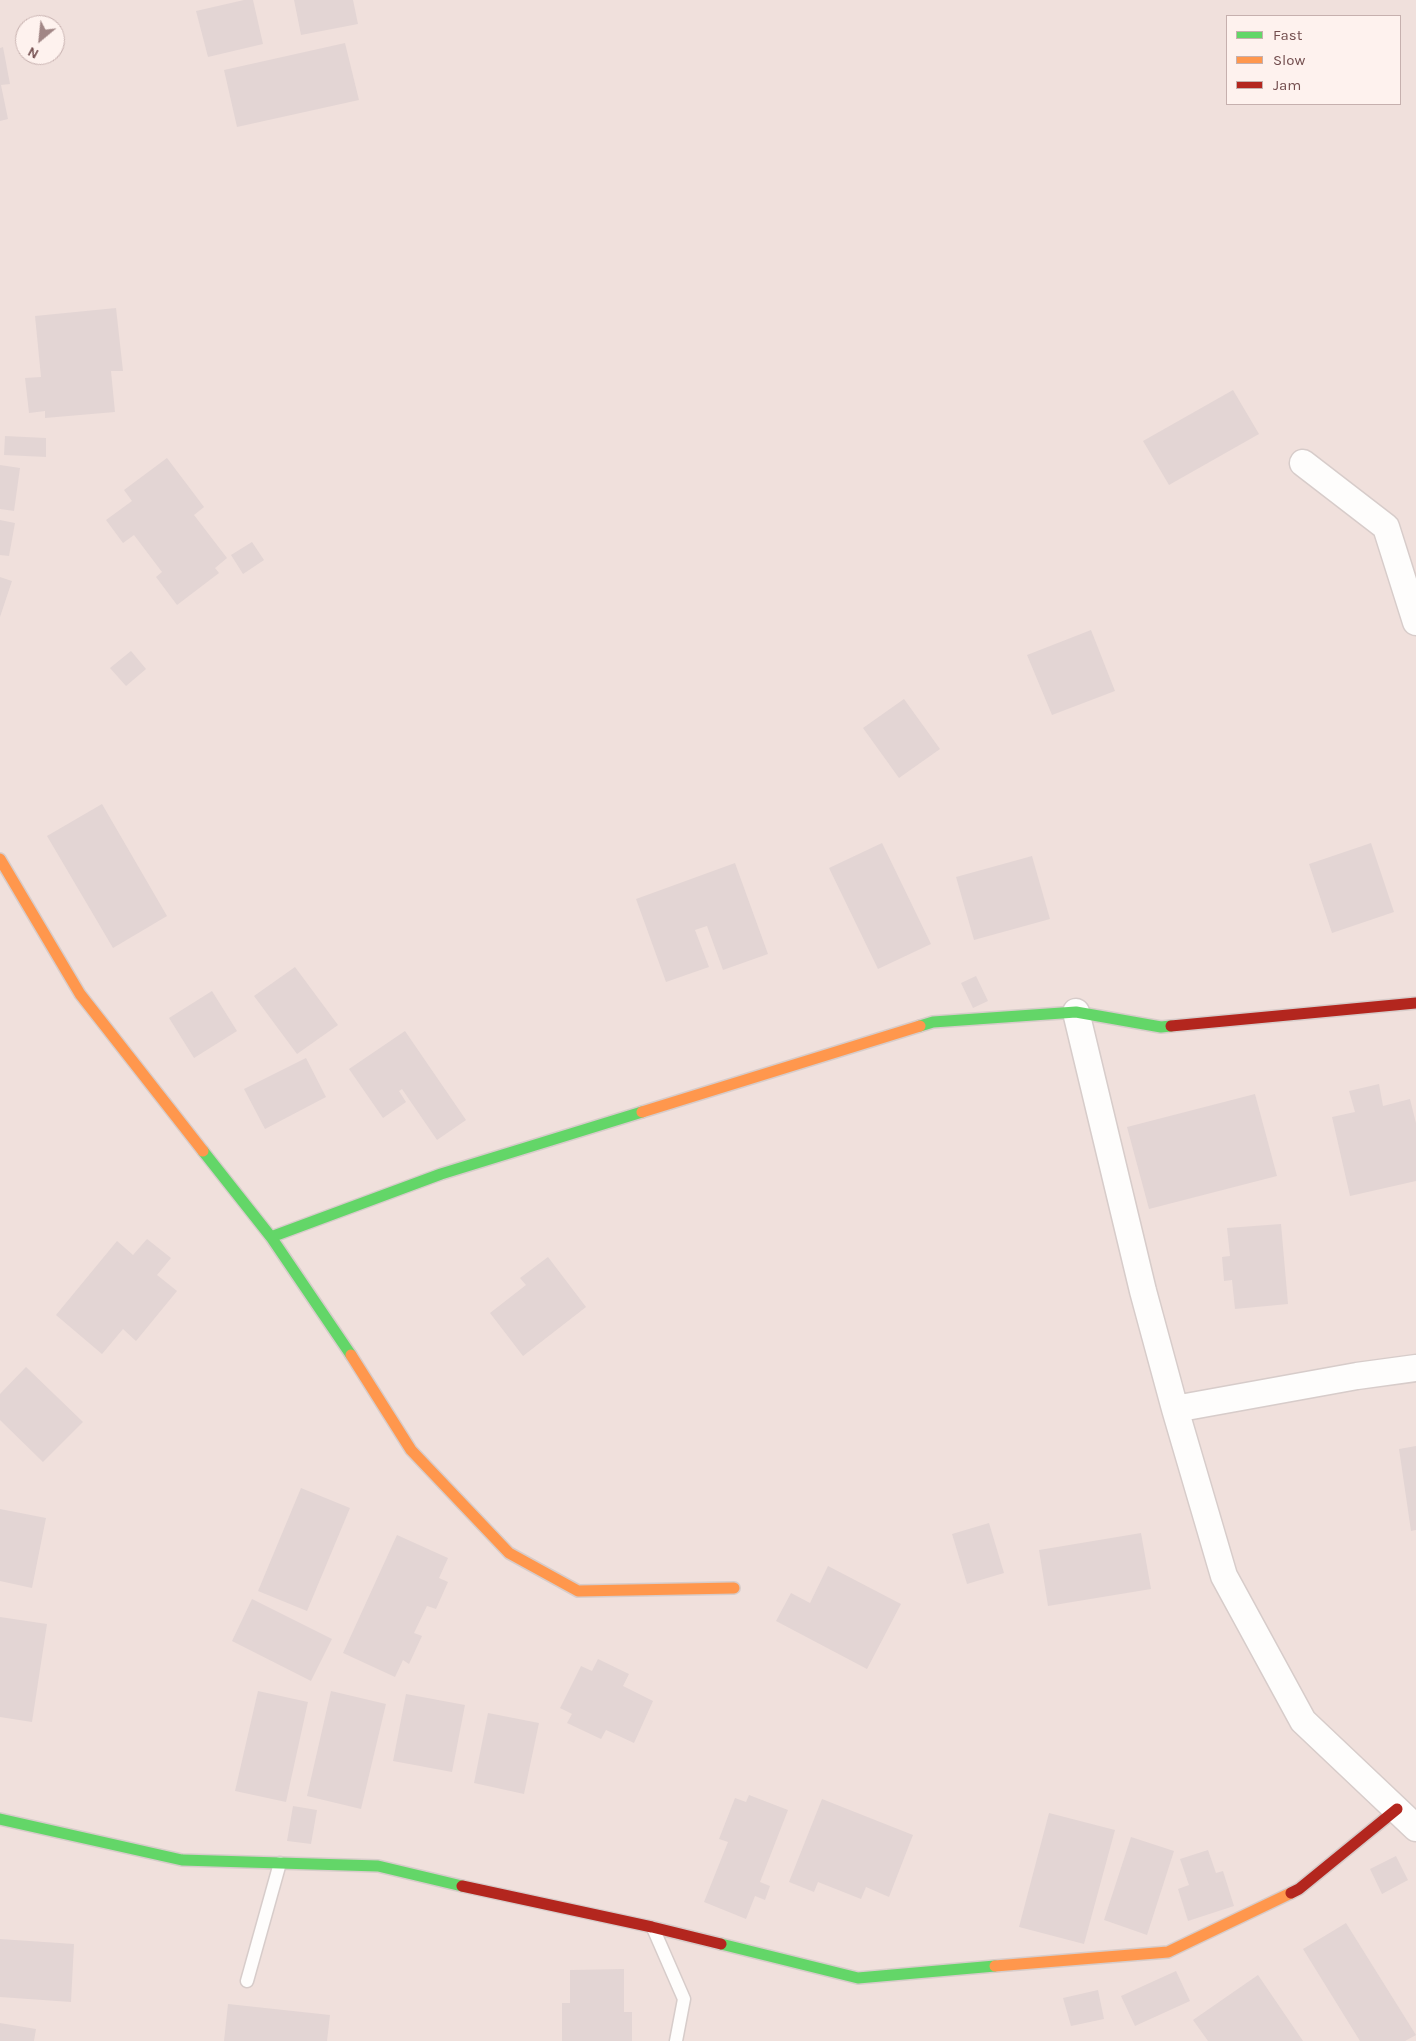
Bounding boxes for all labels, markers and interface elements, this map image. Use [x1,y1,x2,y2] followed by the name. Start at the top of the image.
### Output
[15,15,65,65] north arrow
[1226,15,1401,105] legend
[1273,26,1302,44] text: Fast
[25,43,42,63] text: N
[1273,51,1305,69] text: Slow
[1273,76,1301,94] text: Jam

